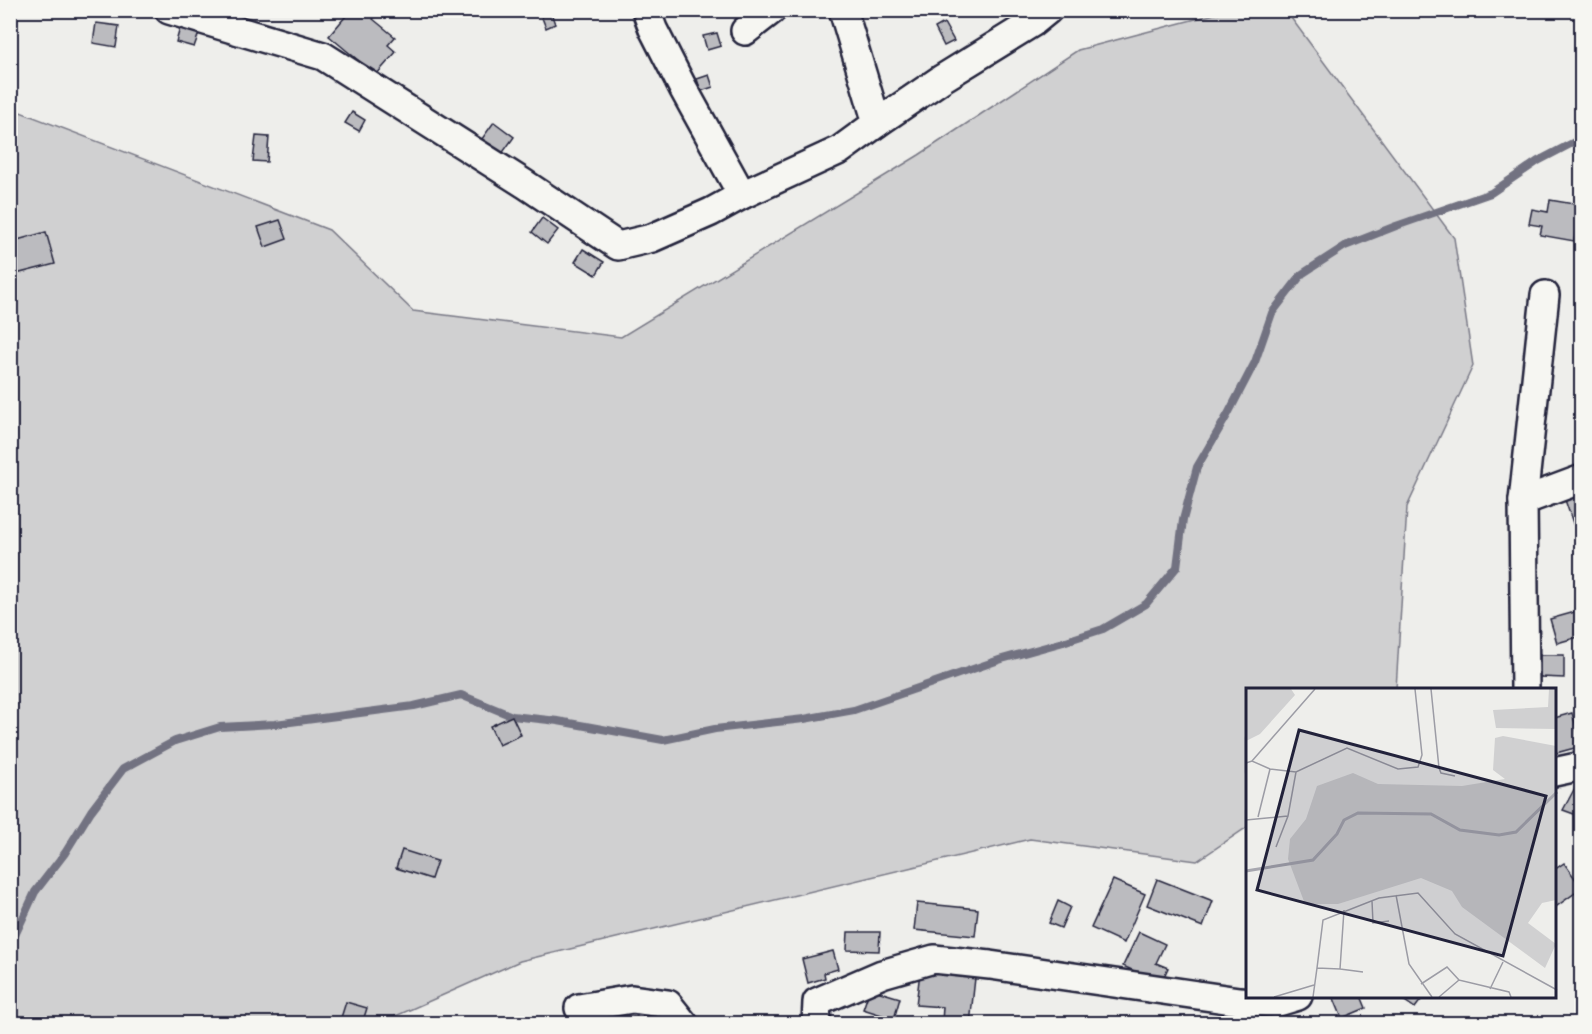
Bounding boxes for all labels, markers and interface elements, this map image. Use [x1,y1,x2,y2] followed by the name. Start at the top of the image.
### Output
[1246,688,1556,998] inset map

